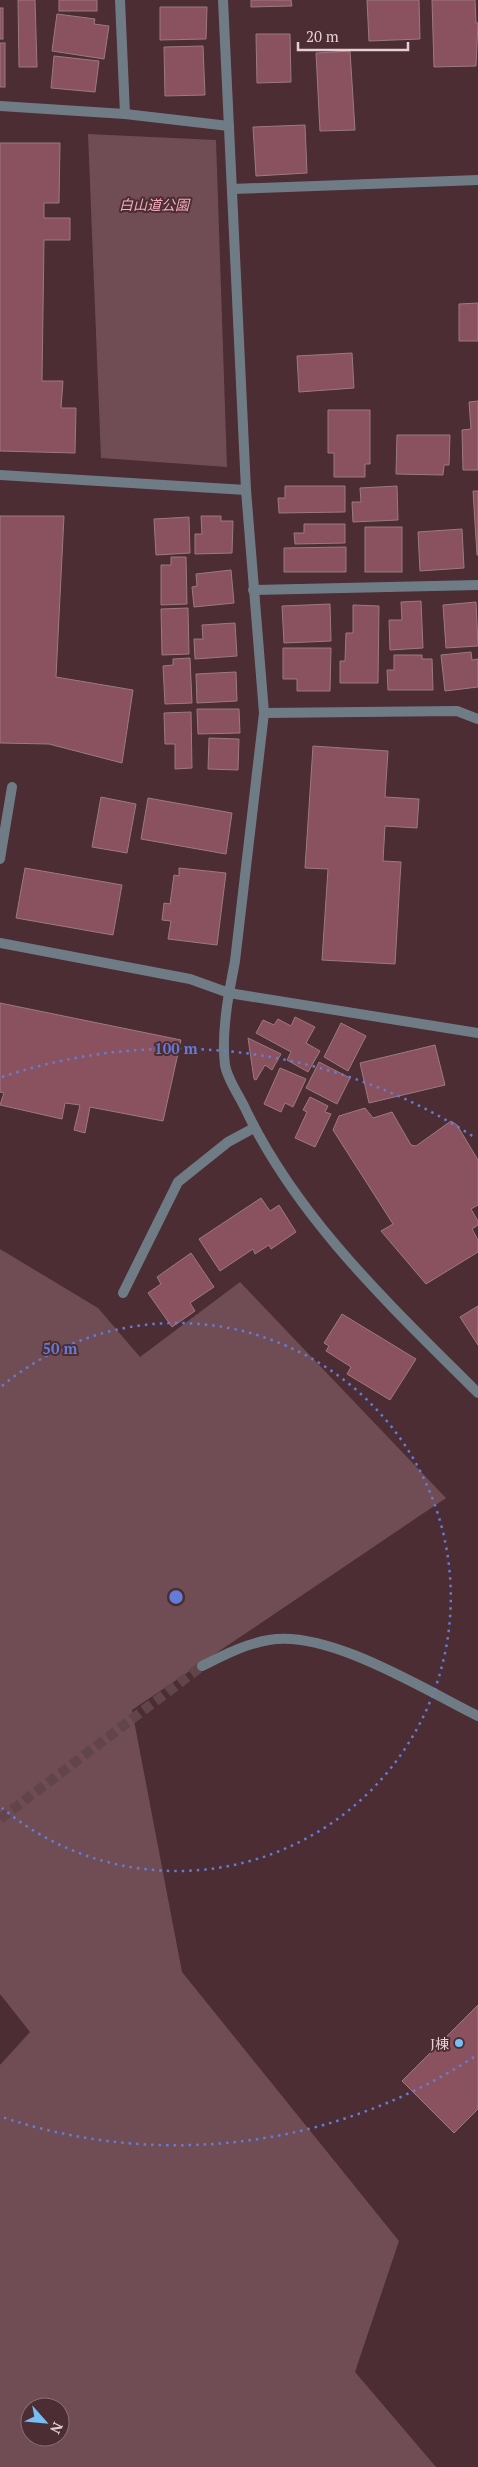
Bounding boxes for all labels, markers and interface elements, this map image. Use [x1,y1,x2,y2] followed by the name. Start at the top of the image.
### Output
[298,20,408,52] scale bar
[306,26,339,46] text: 20 m
[119,195,191,214] park label: 白山道公園
[154,1038,198,1058] text: 100 m
[43,1338,78,1358] text: 50 m
[167,1588,185,1606] centre of rings
[430,2034,449,2053] place label: J棟
[453,2037,465,2049] marker: J棟
[20,2397,70,2447] north arrow
[46,2419,68,2438] text: N

